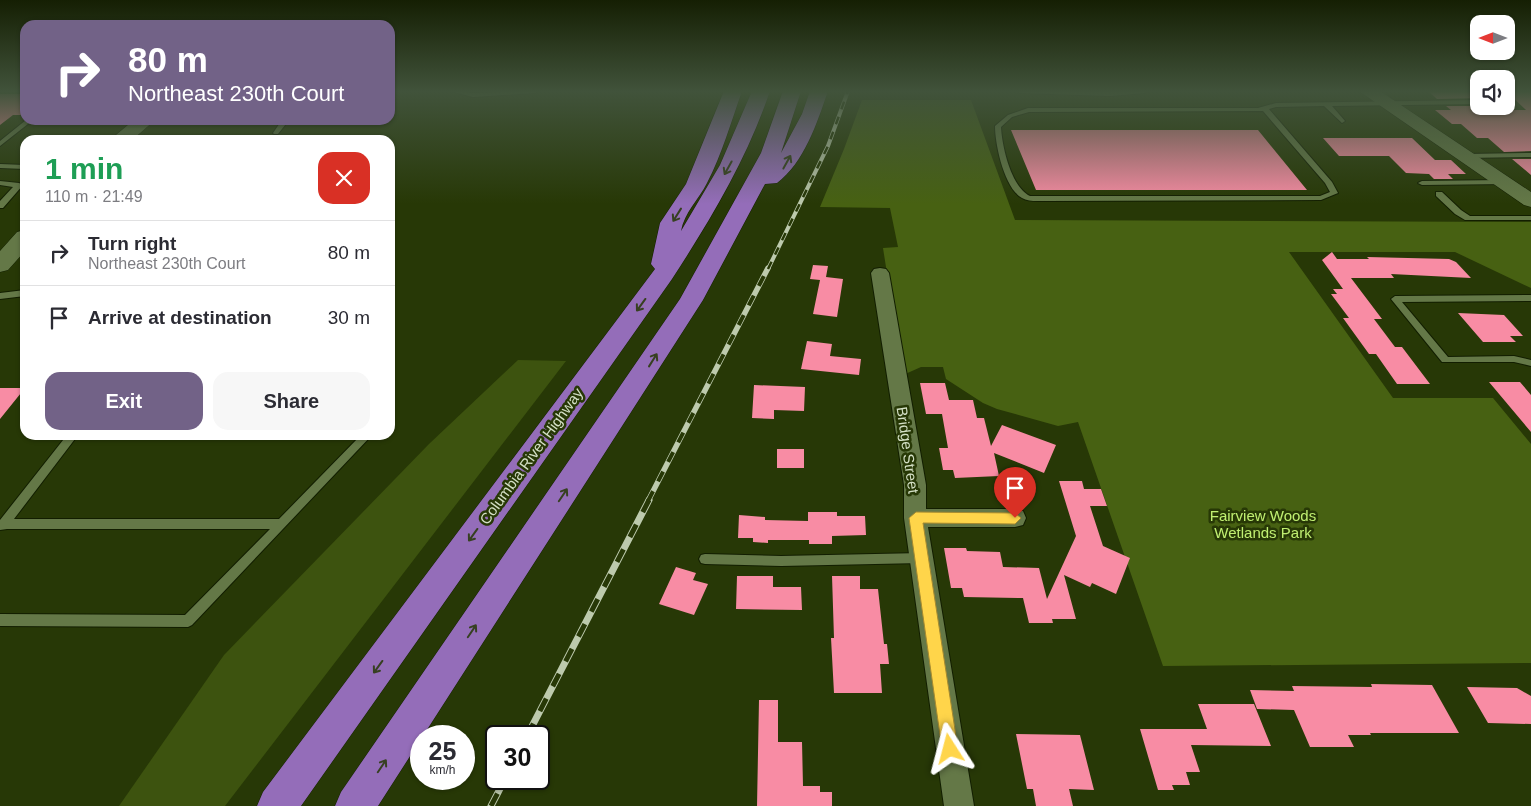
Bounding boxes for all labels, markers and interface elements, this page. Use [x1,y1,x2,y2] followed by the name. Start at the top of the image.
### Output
[1470,15,1515,60] north arrow
[1470,15,1515,115] map controls
[45,40,110,105] icon: right
[128,40,208,79] text: 80 m
[1470,70,1515,115] button: sound
[128,81,344,106] text: Northeast 230th Court
[45,152,123,185] text: 1 min
[318,152,370,204] button: close
[783,155,792,170] one-way arrow
[723,160,732,175] one-way arrow
[45,188,143,205] text: 110 m · 21:49
[671,207,681,221] one-way arrow
[88,233,176,254] text: Turn right
[45,239,73,267] icon: right
[328,242,370,263] text: 80 m
[88,255,245,272] text: Northeast 230th Court
[635,298,646,311] one-way arrow
[45,304,73,332] icon: arrive
[88,307,272,328] text: Arrive at destination
[328,307,370,328] text: 30 m
[648,354,658,368] one-way arrow
[45,372,203,430] button: Exit
[213,372,370,430] button: Share
[476,384,586,527] street label: Columbia River Highway
[893,405,923,495] street label: Bridge Street
[994,467,1036,518] pin
[1001,474,1029,502] icon: arrive
[558,489,568,503] one-way arrow
[1210,507,1316,541] park label: Fairview Woods Wetlands Park
[468,528,478,542] one-way arrow
[467,624,477,638] one-way arrow
[372,660,383,673] one-way arrow
[923,722,975,774] position arrow
[485,725,550,790] speed limit sign: 30
[429,737,456,765] text: 25
[377,759,387,773] one-way arrow
[429,763,456,777] text: km/h

